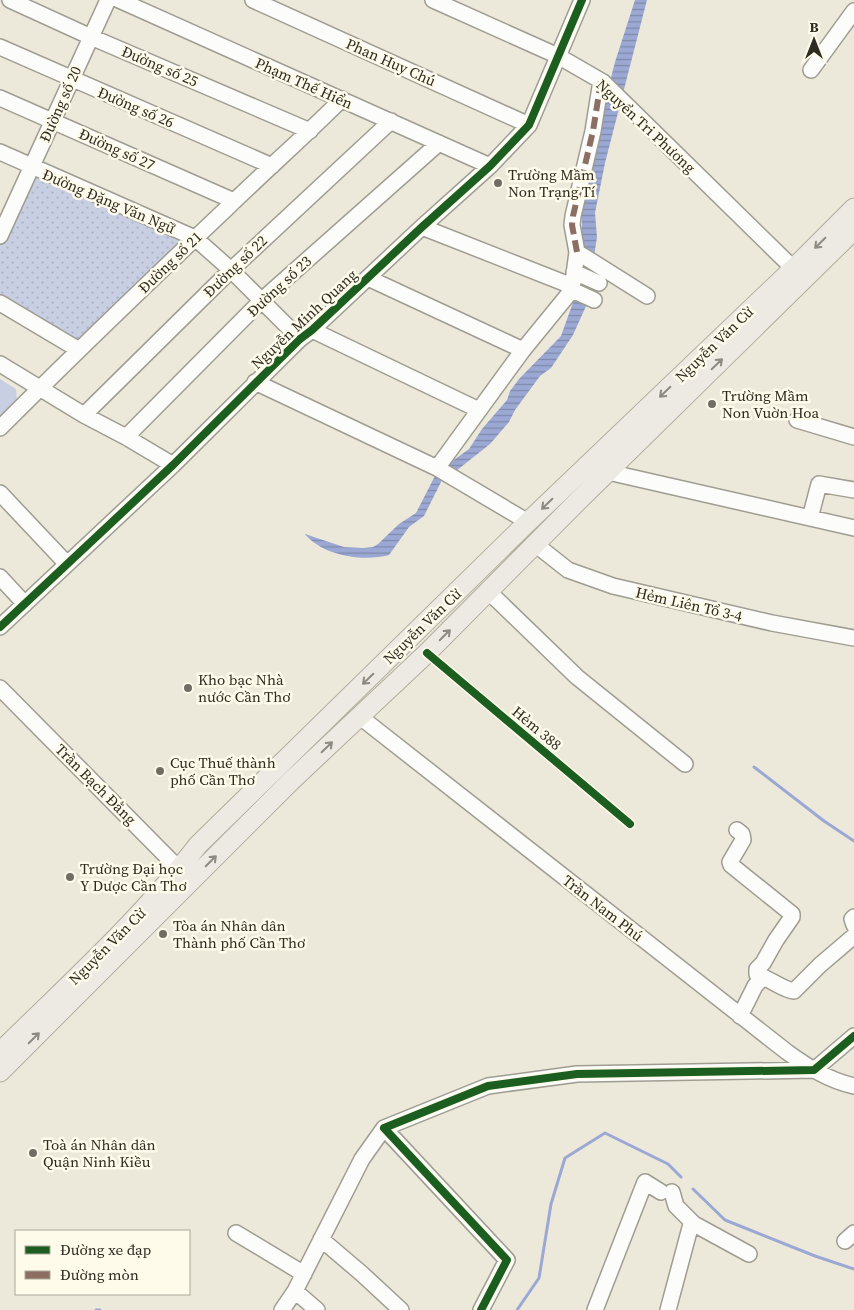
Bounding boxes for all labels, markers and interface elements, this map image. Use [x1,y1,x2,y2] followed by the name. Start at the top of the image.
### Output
[789,15,839,65] north arrow
[809,17,819,37] text: B
[343,33,439,91] street label: Phan Huy Chú
[119,40,201,92] street label: Đường số 25
[252,52,356,114] street label: Phạm Thế Hiển
[34,63,86,145] street label: Đường số 20
[592,74,700,178] street label: Nguyển Tri Phương
[95,81,177,133] street label: Đường số 26
[76,123,158,175] street label: Đường số 27
[39,164,179,239] street label: Đường Đặng Văn Ngữ
[508,164,596,202] place label: Trường Mầm Non Trạng Tí
[492,177,504,189] marker: Trường Mầm Non Trạng Tí
[133,226,207,298] street label: Đường số 21
[198,230,272,302] street label: Đường số 22
[814,236,826,248] one-way arrow
[242,251,316,321] street label: Đường số 23
[246,264,362,374] street label: Nguyễn Minh Quang
[670,301,758,387] street label: Nguyễn Văn Cừ
[711,358,724,370] one-way arrow
[722,385,820,423] place label: Trường Mầm Non Vuờn Hoa
[658,386,671,398] one-way arrow
[706,398,718,410] marker: Trường Mầm Non Vuờn Hoa
[541,498,553,510] one-way arrow
[634,582,745,627] street label: Hẻm Liên Tổ 3-4
[378,583,466,669] street label: Nguyễn Văn Cừ
[439,629,451,641] one-way arrow
[198,669,290,707] place label: Kho bạc Nhà nước Cần Thơ
[363,672,375,684] one-way arrow
[182,682,194,694] marker: Kho bạc Nhà nước Cần Thơ
[508,701,566,755] street label: Hẻm 388
[51,739,141,829] street label: Trần Bạch Đằng
[321,741,333,753] one-way arrow
[170,752,276,790] place label: Cục Thuế thành phố Cần Thơ
[154,765,166,777] marker: Cục Thuế thành phố Cần Thơ
[205,855,218,867] one-way arrow
[80,858,187,896] place label: Trường Đại học Y Dược Cần Thơ
[558,870,648,946] street label: Trần Nam Phú
[64,871,76,883] marker: Trường Đại học Y Dược Cần Thơ
[64,903,150,989] street label: Nguyễn Văn Cừ
[173,915,305,953] place label: Tòa án Nhân dân Thành phố Cần Thơ
[157,928,169,940] marker: Tòa án Nhân dân Thành phố Cần Thơ
[28,1032,40,1044] one-way arrow
[43,1134,156,1172] place label: Toà án Nhân dân Quận Ninh Kiều
[27,1147,39,1159] marker: Toà án Nhân dân Quận Ninh Kiều
[15,1230,190,1295] legend
[60,1239,151,1260] text: Đường xe đạp
[60,1264,139,1285] text: Đường mòn

